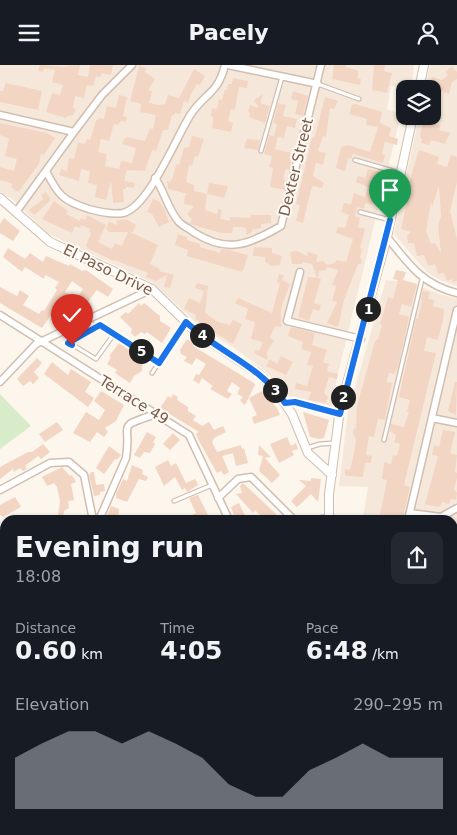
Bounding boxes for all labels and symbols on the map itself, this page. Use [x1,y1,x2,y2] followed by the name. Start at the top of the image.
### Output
[275,116,317,218] street label: Dexter Street
[369,169,411,220] pin
[60,240,156,300] street label: El Paso Drive
[51,294,93,345] pin
[356,297,380,321] pin: 1
[190,323,214,347] pin: 4
[128,339,154,363] pin: 5
[95,371,172,428] street label: Terrace 49
[262,377,288,403] pin: 3
[330,385,356,409] pin: 2

